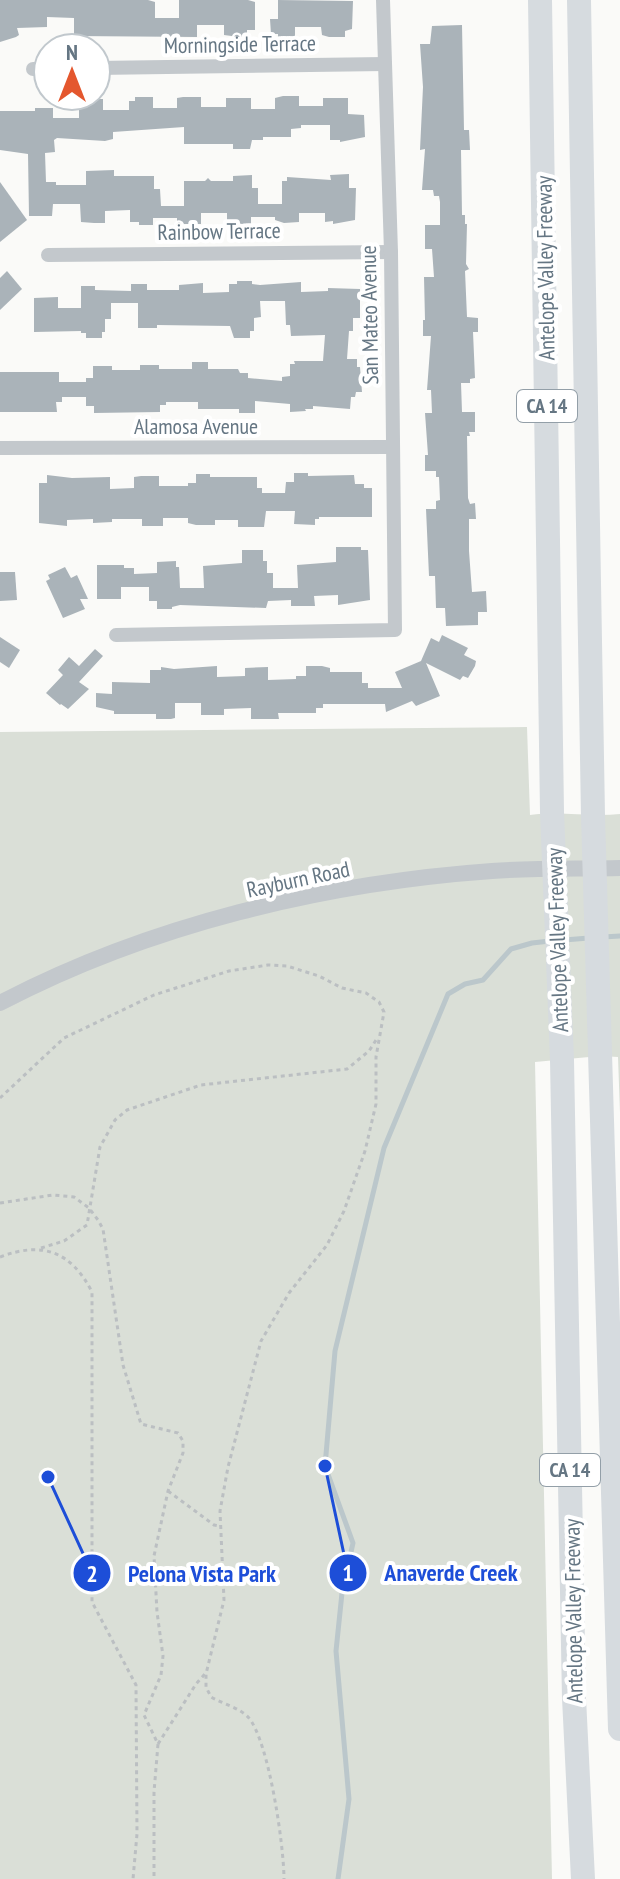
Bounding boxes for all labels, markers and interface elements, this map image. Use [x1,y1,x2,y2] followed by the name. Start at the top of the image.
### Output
[164,29,316,59] street label: Morningside Terrace
[32,32,112,112] north arrow
[66,38,78,66] text: N
[529,175,561,361] street label: Antelope Valley Freeway
[157,216,281,246] street label: Rainbow Terrace
[354,245,384,385] street label: San Mateo Avenue
[517,390,577,422] road number: CA 14
[134,412,258,440] street label: Alamosa Avenue
[540,846,574,1033] street label: Antelope Valley Freeway
[244,854,352,904] street label: Rayburn Road
[540,1454,600,1486] road number: CA 14
[557,1518,589,1704] street label: Antelope Valley Freeway
[72,1549,293,1597] callout: Pelona Vista Park
[328,1549,534,1597] callout: Anaverde Creek
[342,1557,354,1588] text: 1
[383,1557,518,1588] text: Anaverde Creek
[86,1558,98,1589] text: 2
[128,1558,276,1589] text: Pelona Vista Park

